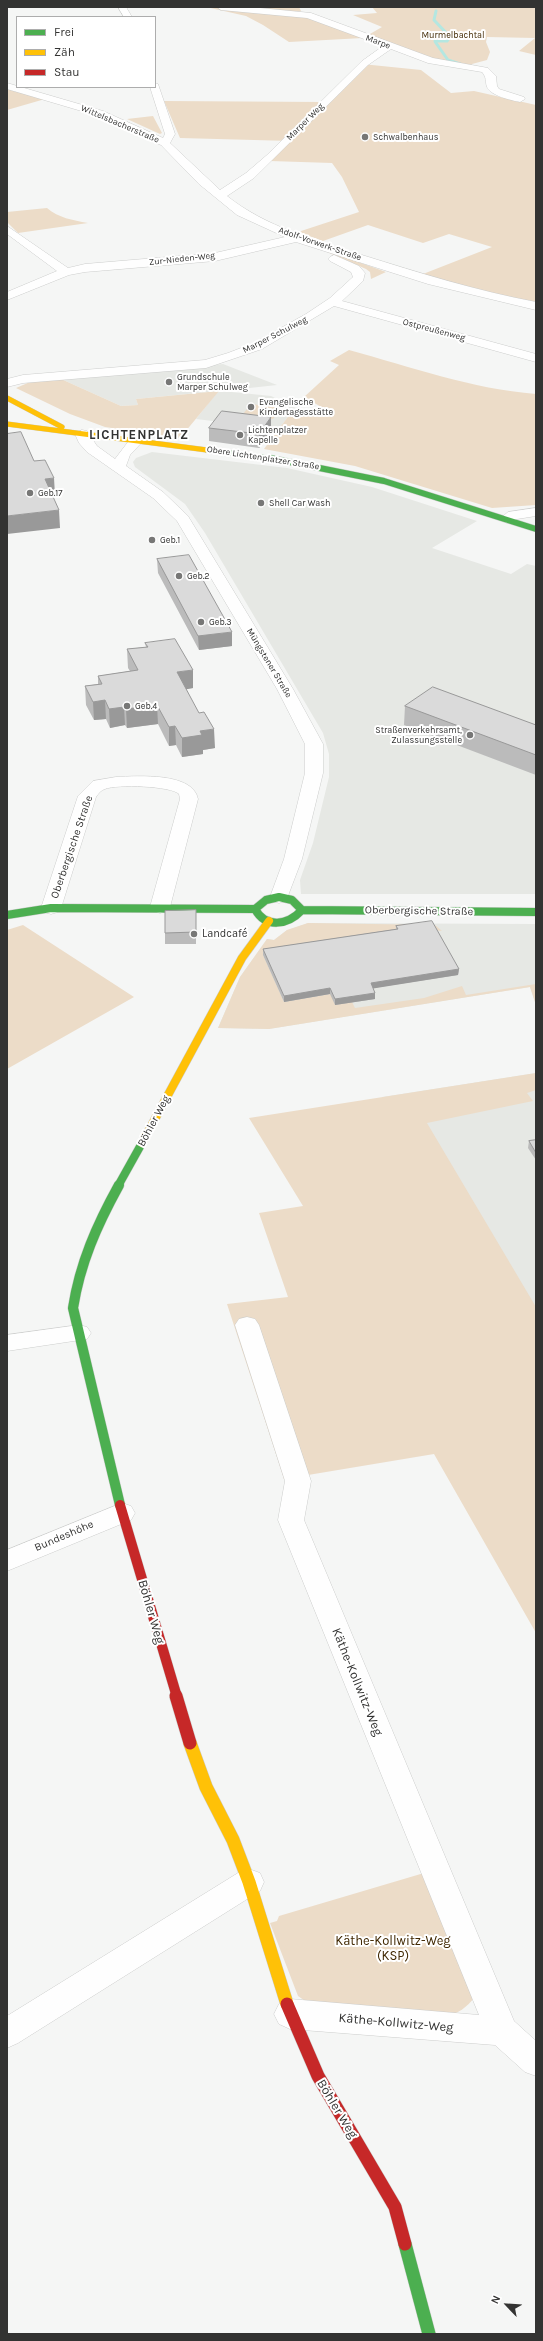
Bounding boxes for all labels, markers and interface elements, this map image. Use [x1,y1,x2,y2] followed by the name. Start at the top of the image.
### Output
[16,16,156,88] legend
[54,25,74,39] text: Frei
[421,30,485,40] park label: Murmelbachtal
[364,33,392,51] street label: Marpe
[54,45,75,59] text: Zäh
[54,65,80,79] text: Stau
[284,101,326,143] street label: Marper Weg
[79,103,161,145] street label: Wittelsbacherstraße
[360,132,370,142] marker: Schwalbenhaus
[373,132,438,142] place label: Schwalbenhaus
[277,225,363,263] street label: Adolf-Vorwerk-Straße
[148,250,216,268] street label: Zur-Nieden-Weg
[241,314,309,356] street label: Marper Schulweg
[402,316,466,344] street label: Ostpreußenweg
[177,372,248,393] place label: Grundschule Marper Schulweg
[164,377,174,387] marker: Grundschule Marper Schulweg
[259,397,333,418] place label: Evangelische Kindertagesstätte
[246,402,256,412] marker: Evangelische Kindertagesstätte
[248,425,307,446] place label: Lichtenplatzer Kapelle
[89,427,189,443] district label: LICHTENPLATZ
[235,430,245,440] marker: Lichtenplatzer Kapelle
[206,444,320,472] street label: Obere Lichtenplatzer Straße
[25,488,35,498] marker: Geb.17
[38,488,63,498] place label: Geb.17
[256,498,266,508] marker: Shell Car Wash
[269,498,330,508] place label: Shell Car Wash
[147,535,157,545] marker: Geb.1
[160,535,180,545] place label: Geb.1
[174,571,184,581] marker: Geb.2
[187,571,210,581] place label: Geb.2
[196,617,206,627] marker: Geb.3
[209,617,232,627] place label: Geb.3
[244,626,294,700] street label: Müngstener Straße
[122,701,132,711] marker: Geb.4
[135,701,157,711] place label: Geb.4
[375,725,462,746] place label: Straßenverkehrsamt, Zulassungsstelle
[465,730,475,740] marker: Straßenverkehrsamt, Zulassungsstelle
[48,794,96,900] street label: Oberbergische Straße
[365,903,473,919] street label: Oberbergische Straße
[202,927,248,941] place label: Landcafé
[189,929,199,939] marker: Landcafé
[135,1093,173,1149] street label: Böhler Weg
[32,1518,96,1554] street label: Bundeshöhe
[134,1578,168,1646] street label: Böhler Weg
[328,1626,386,1738] street label: Käthe-Kollwitz-Weg
[335,1933,451,1964] park label: Käthe-Kollwitz-Weg (KSP)
[338,2010,454,2036] street label: Käthe-Kollwitz-Weg
[313,2077,361,2141] street label: Böhler Weg
[487,2285,527,2325] north arrow
[488,2293,503,2306] text: N

